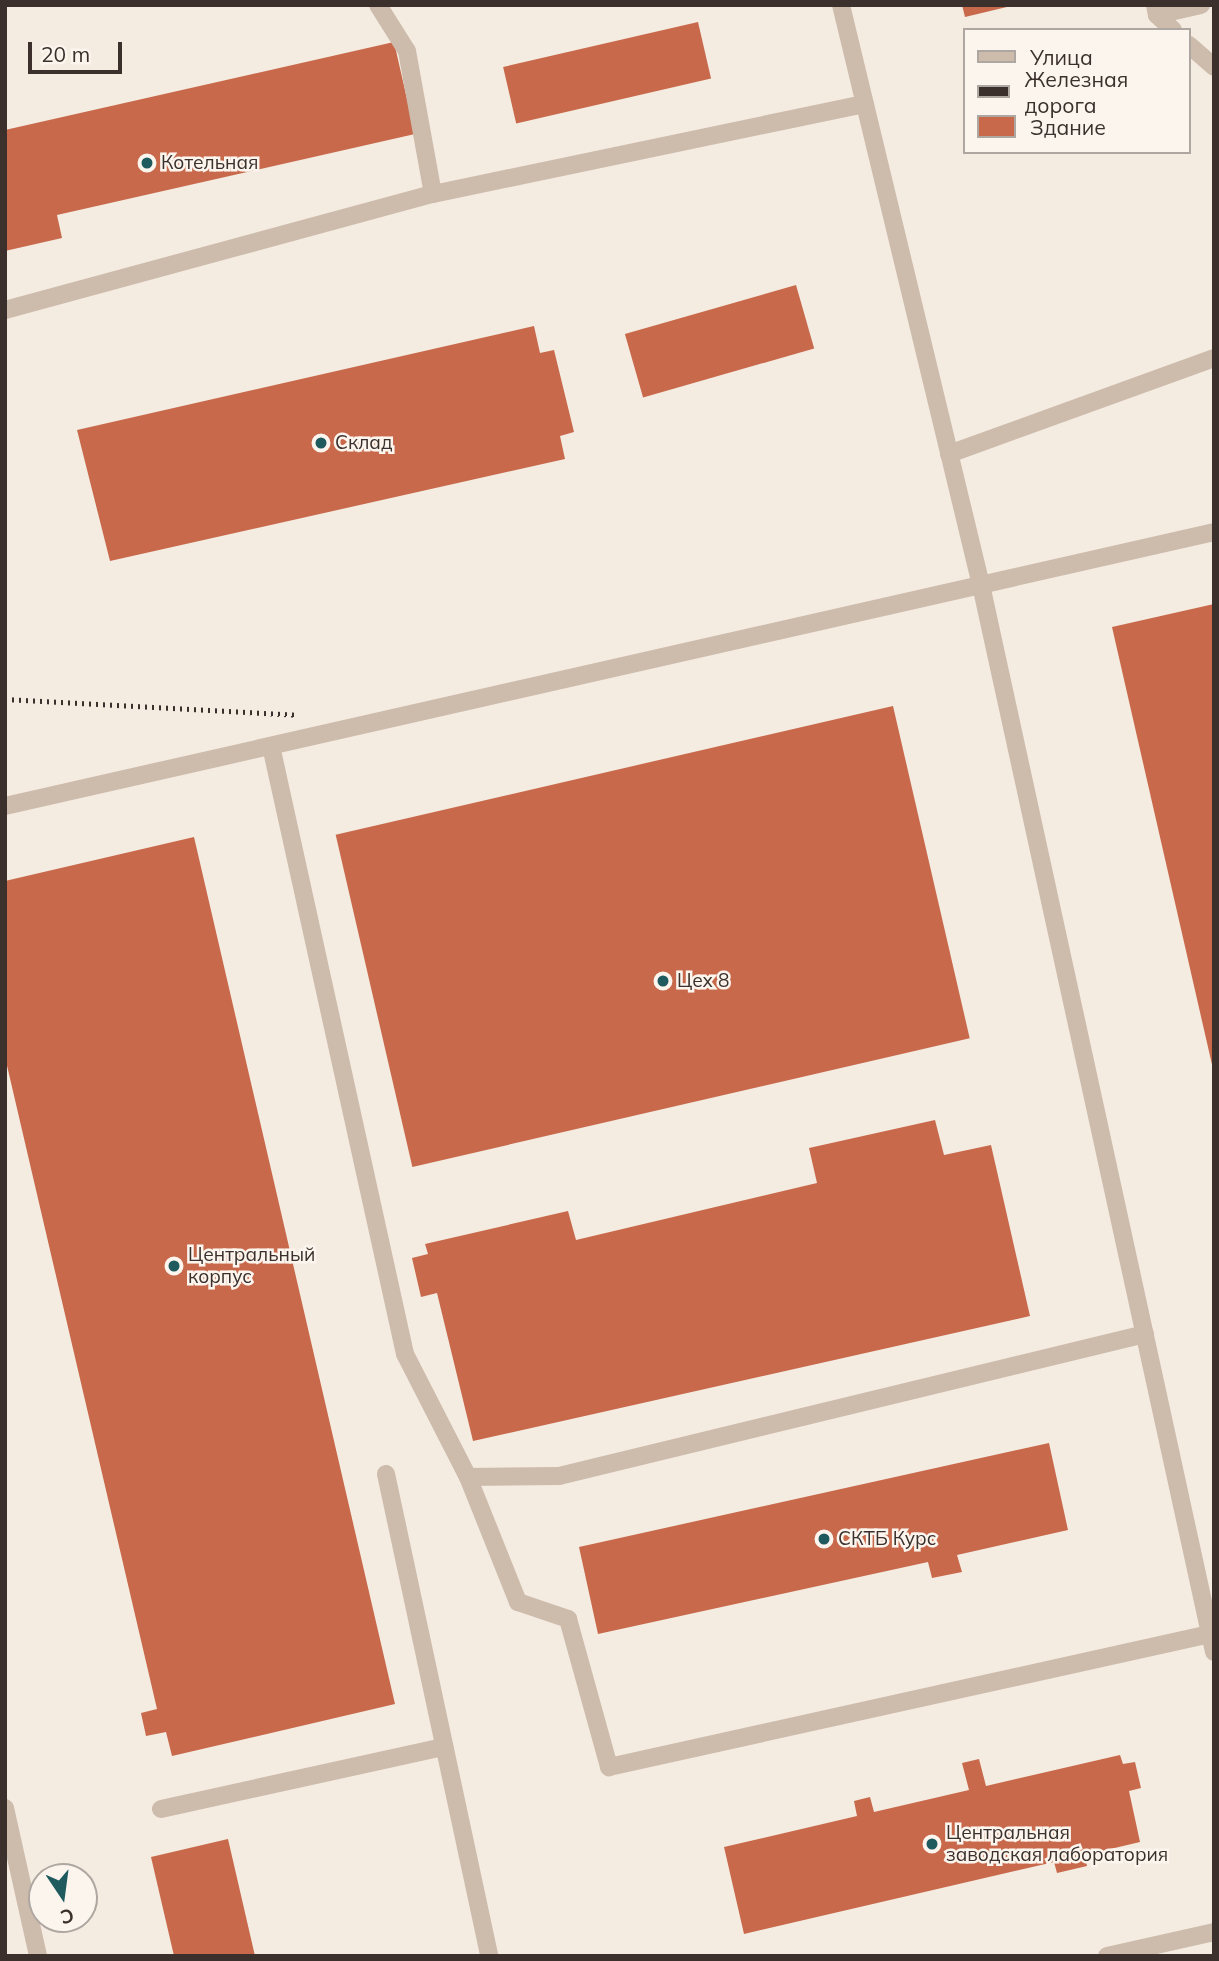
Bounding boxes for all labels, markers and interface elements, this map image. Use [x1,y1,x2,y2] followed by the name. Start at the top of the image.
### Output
[32,28,126,72] scale bar
[964,28,1191,154] legend
[41,41,90,67] text: 20 m
[1030,44,1093,70] text: Улица
[1024,66,1128,118] text: Железная дорога
[1030,114,1106,140] text: Здание
[161,152,259,174] place label: Котельная
[139,155,155,171] marker: Котельная
[335,432,393,454] place label: Склад
[313,435,329,451] marker: Склад
[677,970,729,992] place label: Цех 8
[655,973,671,989] marker: Цех 8
[188,1244,315,1288] place label: Центральный корпус
[166,1258,182,1274] marker: Центральный корпус
[838,1528,936,1550] place label: СКТБ Курс
[816,1531,832,1547] marker: СКТБ Курс
[946,1822,1168,1866] place label: Центральная заводская лаборатория
[924,1836,940,1852] marker: Центральная заводская лаборатория
[28,1863,98,1933] north arrow
[58,1903,76,1930] text: С

